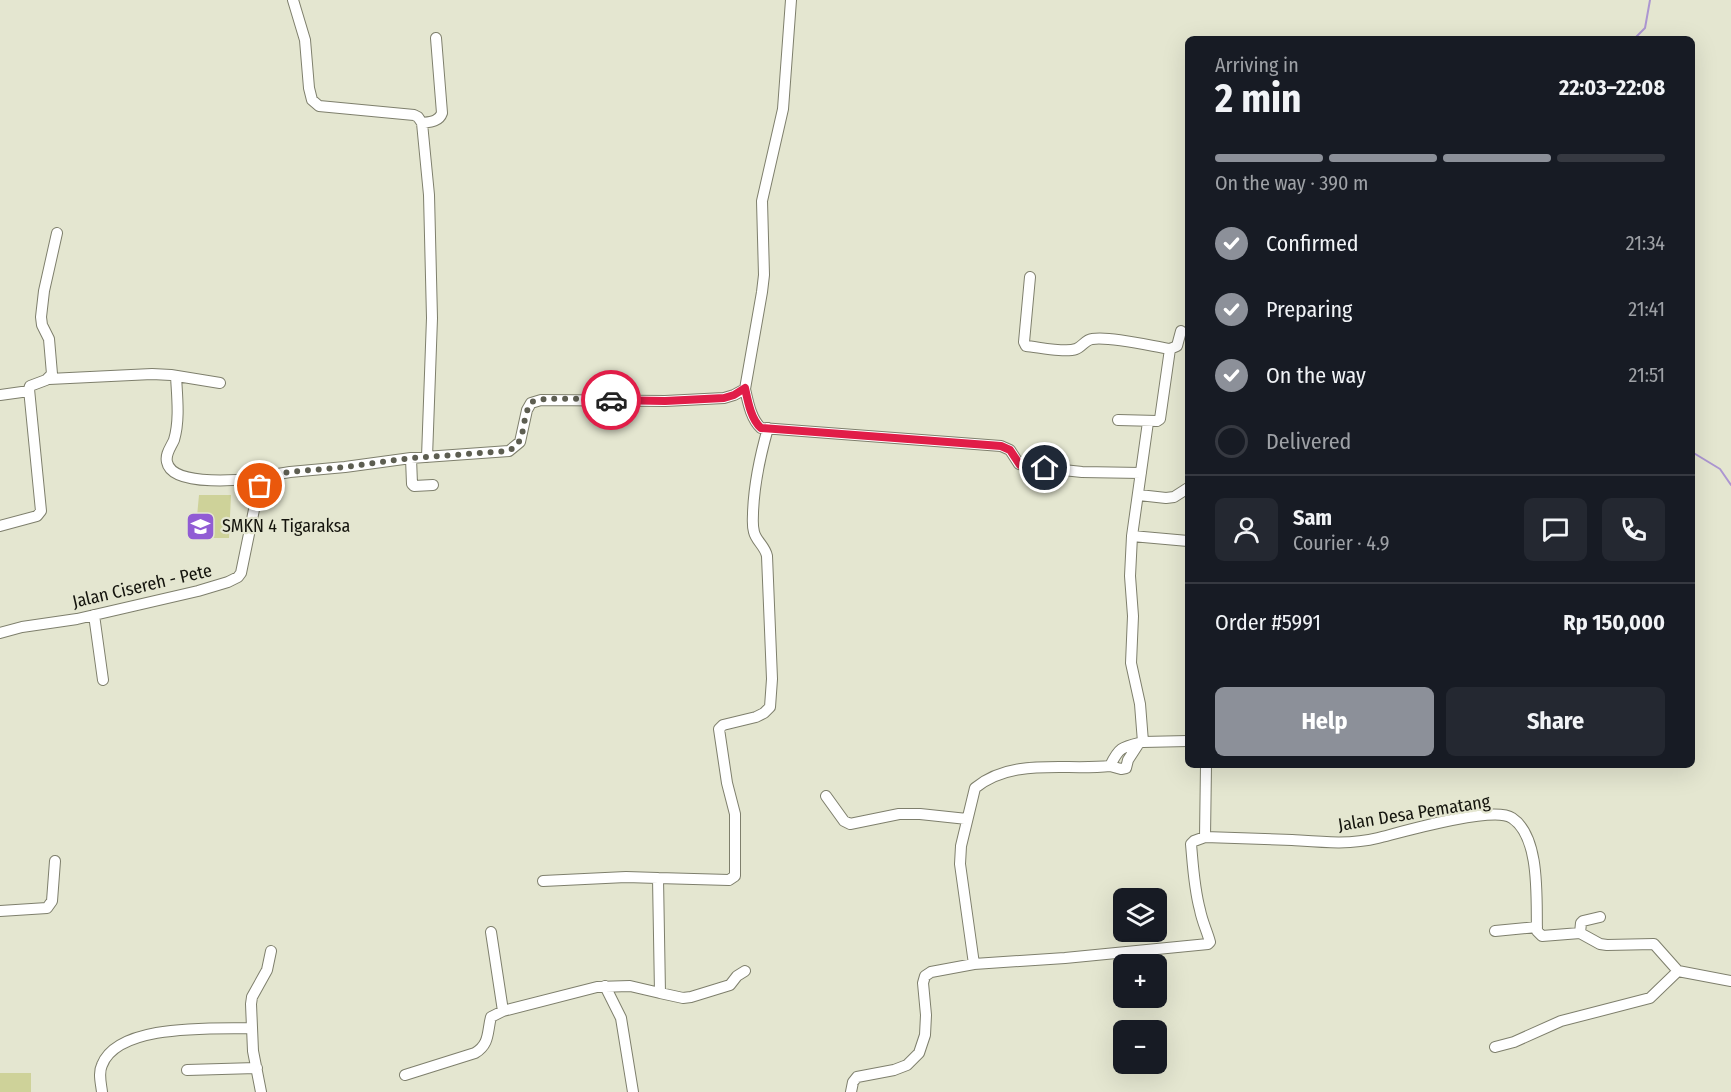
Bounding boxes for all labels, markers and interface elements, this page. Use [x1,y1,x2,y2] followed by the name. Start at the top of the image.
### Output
[1215,53,1299,77] text: Arriving in
[1559,74,1665,101] text: 22:03–22:08
[1215,76,1301,122] text: 2 min
[1215,171,1368,195] text: On the way · 390 m
[1215,227,1248,260] icon: check
[1266,230,1359,257] text: Confirmed
[1626,231,1665,255] text: 21:34
[1215,293,1248,326] icon: check
[1266,296,1352,323] text: Preparing
[1628,297,1665,321] text: 21:41
[1215,359,1248,392] icon: check
[1266,362,1366,389] text: On the way
[1629,363,1665,387] text: 21:51
[581,370,641,430] courier
[595,384,628,417] icon: car
[1266,428,1351,455] text: Delivered
[1019,442,1070,493] pin
[1028,451,1061,484] icon: home
[234,460,285,511] pin
[243,469,276,502] icon: bag
[1215,498,1278,561] button: person
[1524,498,1587,561] button: chat
[1602,498,1665,561] button: phone
[1293,504,1332,531] text: Sam
[185,510,217,542] school or university icon: SMKN 4 Tigaraksa
[222,515,350,537] place label: SMKN 4 Tigaraksa
[1293,531,1389,555] text: Courier · 4.9
[70,559,214,613] street label: Jalan Cisereh - Pete
[1215,609,1321,636] text: Order #5991
[1563,609,1665,636] text: Rp 150,000
[1215,687,1434,756] button: Help
[1446,687,1665,756] button: Share
[1336,790,1492,836] street label: Jalan Desa Pematang
[1113,888,1167,1074] map controls
[1113,888,1167,942] button: layers
[1113,954,1167,1008] button: +
[1113,1020,1167,1074] button: −

